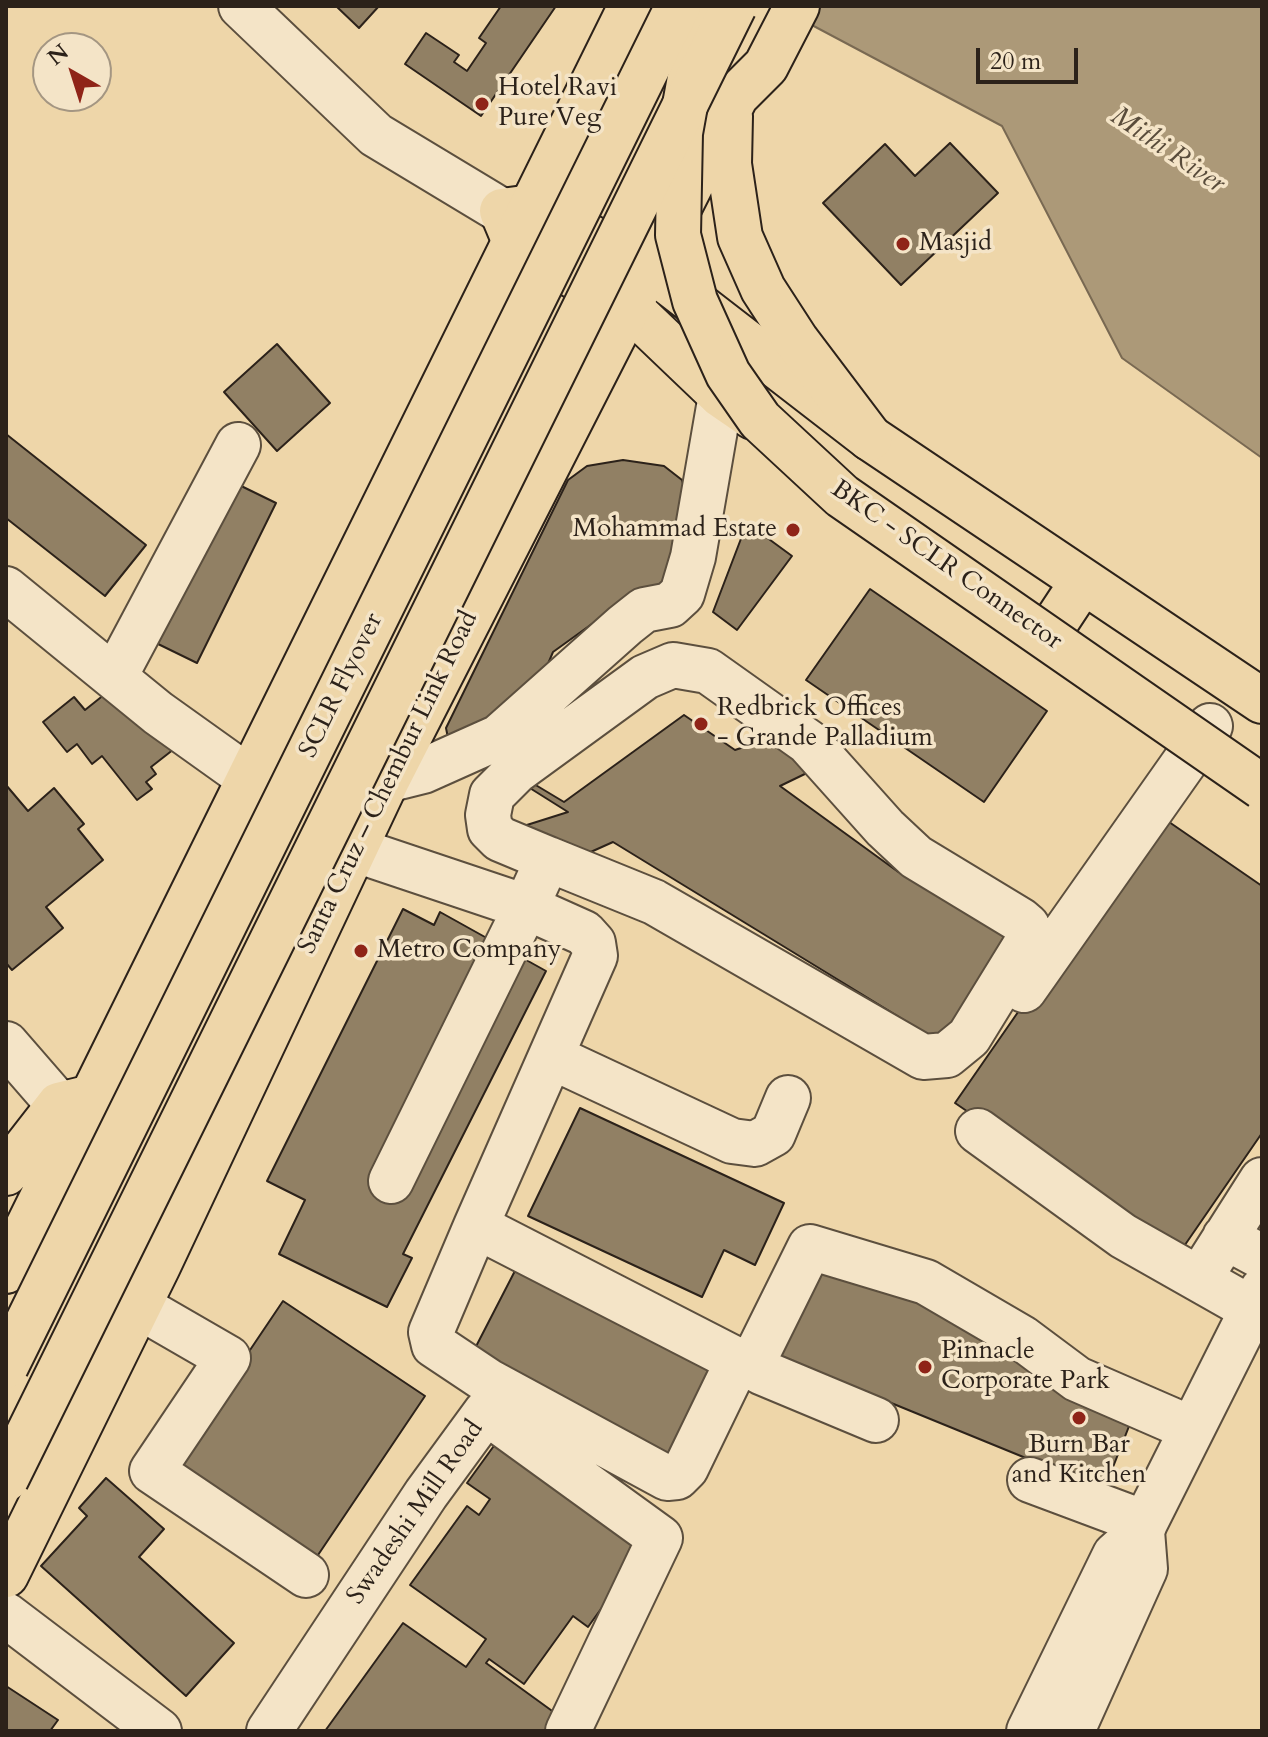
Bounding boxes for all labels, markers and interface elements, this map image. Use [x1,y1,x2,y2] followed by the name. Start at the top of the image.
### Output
[32,32,112,112] north arrow
[980,32,1082,82] scale bar
[41,37,75,73] text: N
[990,45,1041,78] text: 20 m
[498,73,617,134] place label: Hotel Ravi Pure Veg
[473,95,491,113] marker: Hotel Ravi Pure Veg
[1103,101,1231,201] water label: Mithi River
[919,228,992,260] place label: Masjid
[894,235,912,253] marker: Masjid
[824,474,1068,658] street label: BKC - SCLR Connector
[573,514,777,546] place label: Mohammad Estate
[784,521,802,539] marker: Mohammad Estate
[292,607,486,959] street label: Santa Cruz – Chembur Link Road
[294,608,390,764] street label: SCLR Flyover
[717,693,933,754] place label: Redbrick Offices - Grande Palladium
[692,715,710,733] marker: Redbrick Offices - Grande Palladium
[377,935,562,967] place label: Metro Company
[352,942,370,960] marker: Metro Company
[941,1336,1110,1398] place label: Pinnacle Corporate Park
[916,1358,934,1376] marker: Pinnacle Corporate Park
[1070,1409,1088,1427] marker: Burn Bar and Kitchen
[341,1415,491,1611] street label: Swadeshi Mill Road
[1012,1430,1146,1492] place label: Burn Bar and Kitchen

